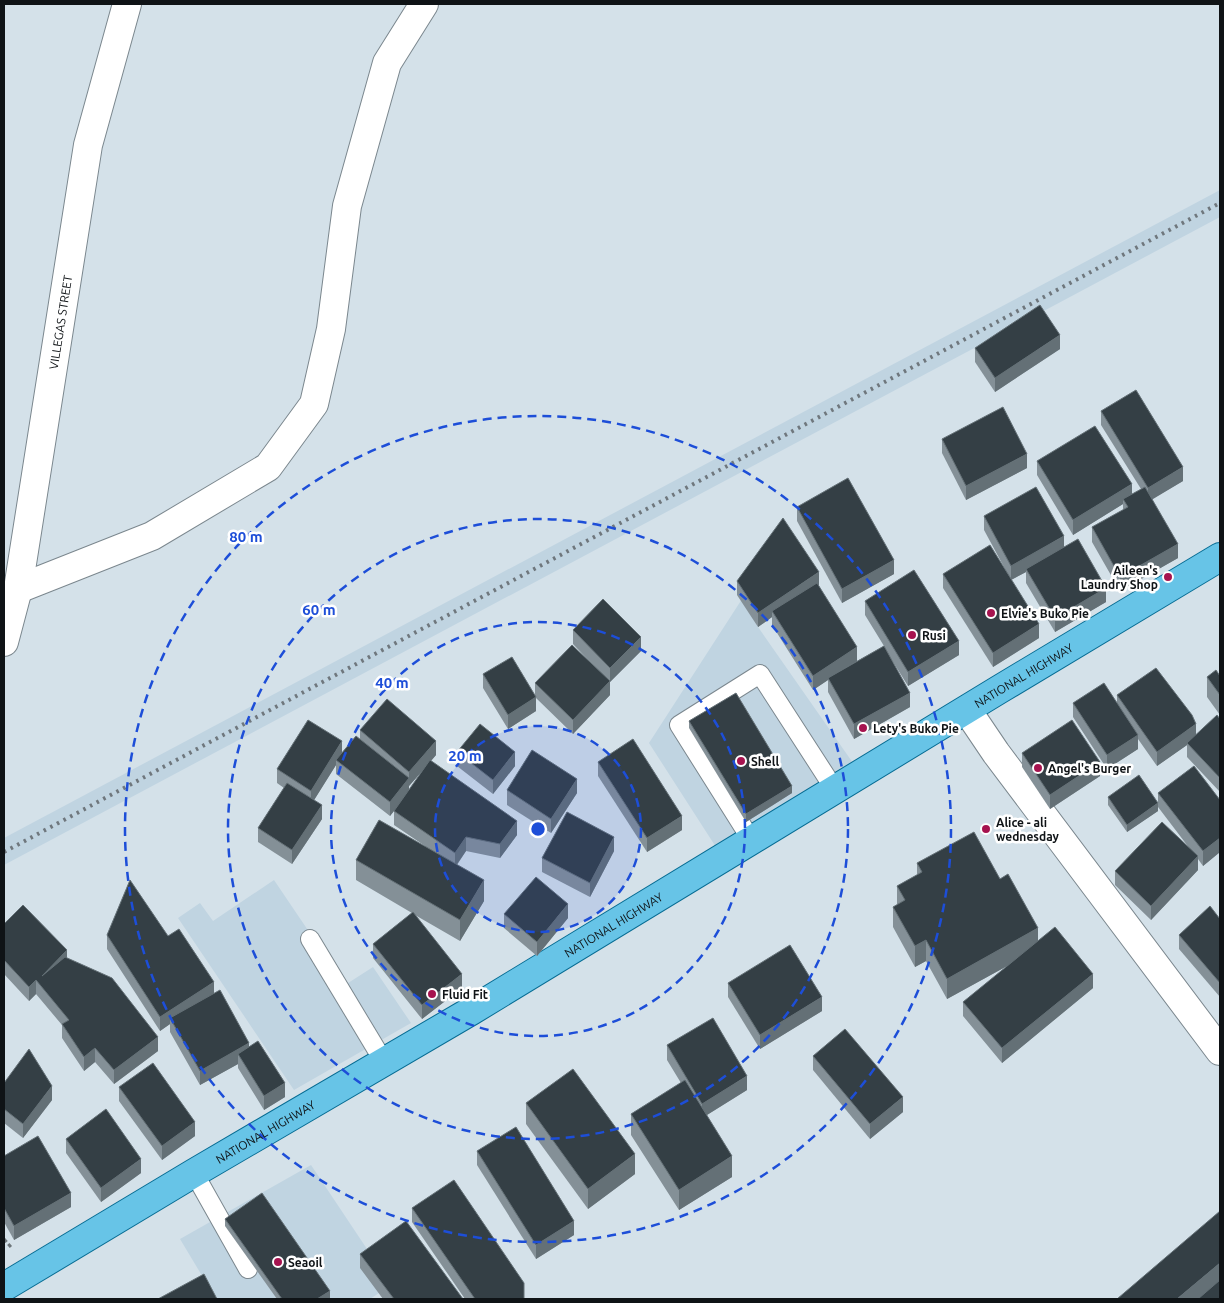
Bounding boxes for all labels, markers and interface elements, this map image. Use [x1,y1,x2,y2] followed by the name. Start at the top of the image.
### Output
[46,274,74,370] street label: VILLEGAS STREET
[229,528,263,545] text: 80 m
[1081,564,1158,591] place label: Aileen's Laundry Shop
[1162,571,1174,583] marker: Aileen's Laundry Shop
[302,601,336,618] text: 60 m
[985,607,997,619] marker: Elvie's Buko Pie
[1001,607,1089,620] place label: Elvie's Buko Pie
[906,629,918,641] marker: Rusi
[922,629,946,642] place label: Rusi
[972,640,1075,710] street label: NATIONAL HIGHWAY
[375,674,409,691] text: 40 m
[857,722,869,734] marker: Lety's Buko Pie
[873,722,959,735] place label: Lety's Buko Pie
[448,747,482,764] text: 20 m
[735,755,747,767] marker: Shell
[751,755,779,768] place label: Shell
[1032,762,1044,774] marker: Angel's Burger
[1048,762,1131,775] place label: Angel's Burger
[996,816,1060,843] place label: Alice - ali wednesday
[529,820,547,838] centre of rings
[980,823,992,835] marker: Alice - ali wednesday
[562,890,665,959] street label: NATIONAL HIGHWAY
[426,988,438,1000] marker: Fluid Fit
[442,988,488,1001] place label: Fluid Fit
[213,1097,317,1165] street label: NATIONAL HIGHWAY
[272,1256,284,1268] marker: Seaoil
[288,1256,323,1269] place label: Seaoil

